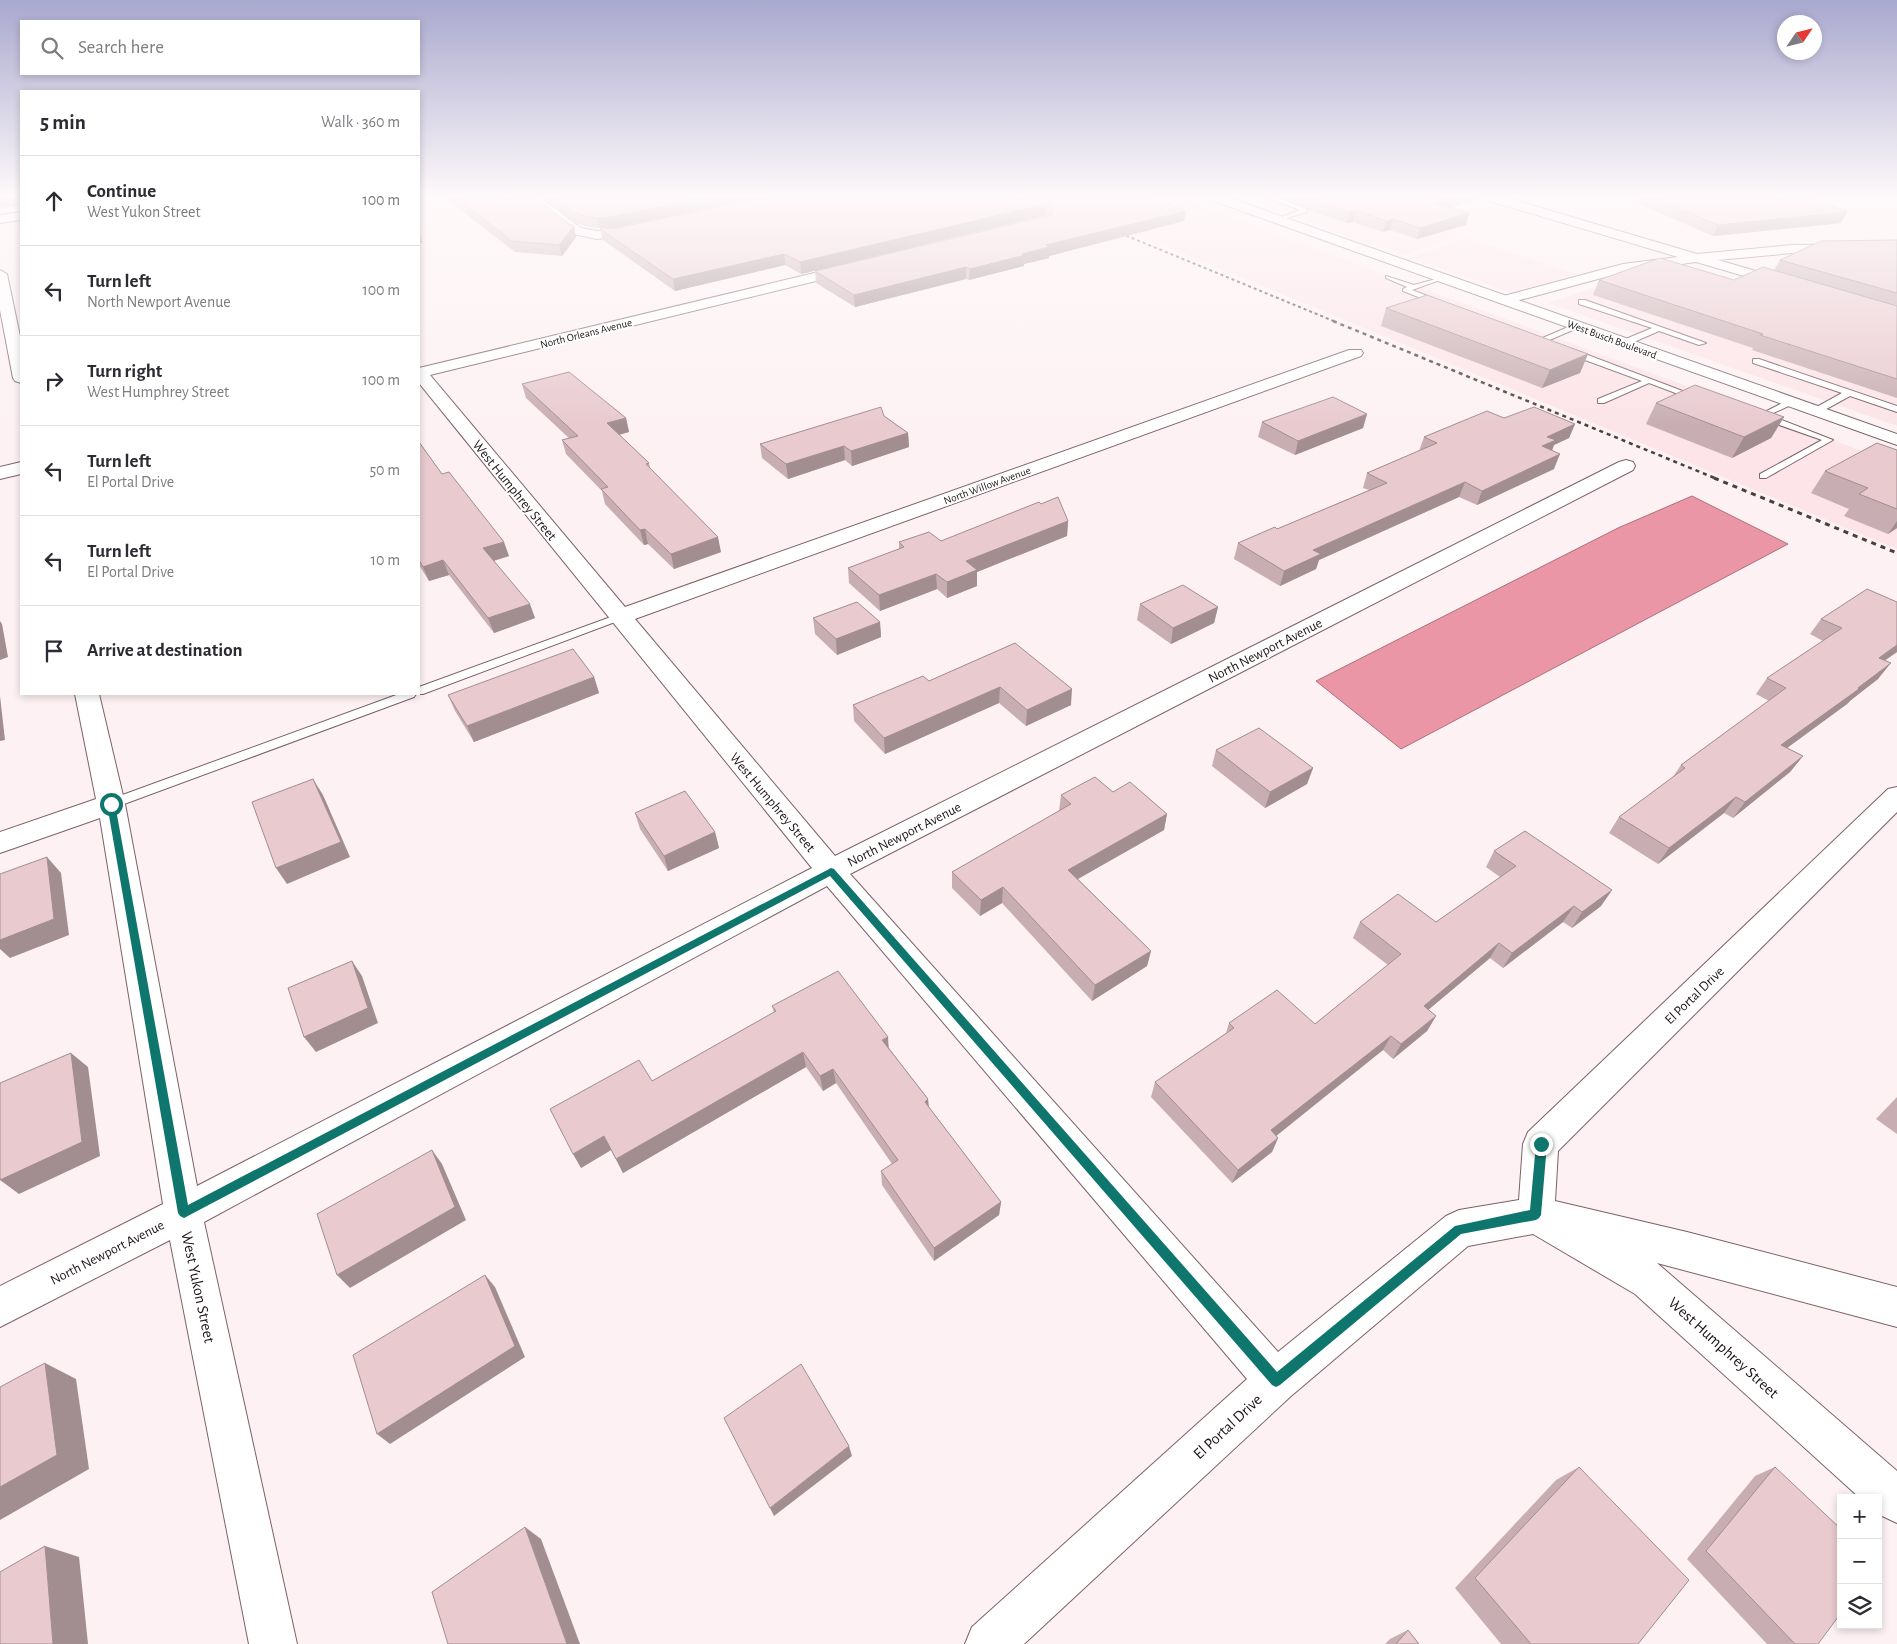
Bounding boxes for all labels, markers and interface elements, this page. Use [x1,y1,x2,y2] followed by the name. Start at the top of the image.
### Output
[1777,15,1822,60] north arrow
[20,20,420,75] search box
[38,34,66,62] icon: search
[78,38,164,57] text: Search here
[40,112,86,133] text: 5 min
[321,114,400,130] text: Walk · 360 m
[87,182,156,201] text: Continue
[40,187,68,215] icon: ahead
[362,192,400,208] text: 100 m
[87,204,201,220] text: West Yukon Street
[87,272,151,291] text: Turn left
[40,277,68,305] icon: left
[362,282,400,298] text: 100 m
[87,294,231,310] text: North Newport Avenue
[539,317,633,350] street label: North Orleans Avenue
[1566,318,1658,361] street label: West Busch Boulevard
[87,362,162,381] text: Turn right
[40,367,68,395] icon: right
[362,372,400,388] text: 100 m
[87,384,229,400] text: West Humphrey Street
[470,438,559,544] street label: West Humphrey Street
[87,452,151,471] text: Turn left
[40,457,68,485] icon: left
[369,462,400,478] text: 50 m
[942,465,1032,506] street label: North Willow Avenue
[87,474,174,490] text: El Portal Drive
[87,542,151,561] text: Turn left
[40,547,68,575] icon: left
[371,552,400,568] text: 10 m
[87,564,174,580] text: El Portal Drive
[1206,616,1325,686] street label: North Newport Avenue
[40,637,68,665] icon: arrive
[87,641,243,660] text: Arrive at destination
[727,750,818,855] street label: West Humphrey Street
[100,793,123,816] route start
[845,800,964,870] street label: North Newport Avenue
[1662,964,1727,1027] street label: El Portal Drive
[1530,1133,1553,1156] route end
[48,1218,167,1288] street label: North Newport Avenue
[178,1230,218,1344] street label: West Yukon Street
[1664,1294,1782,1402] street label: West Humphrey Street
[1190,1391,1265,1462] street label: El Portal Drive
[1837,1494,1882,1629] map controls
[1837,1494,1882,1539] button: +
[1837,1539,1882,1584] button: −
[1837,1584,1882,1629] button: layers

